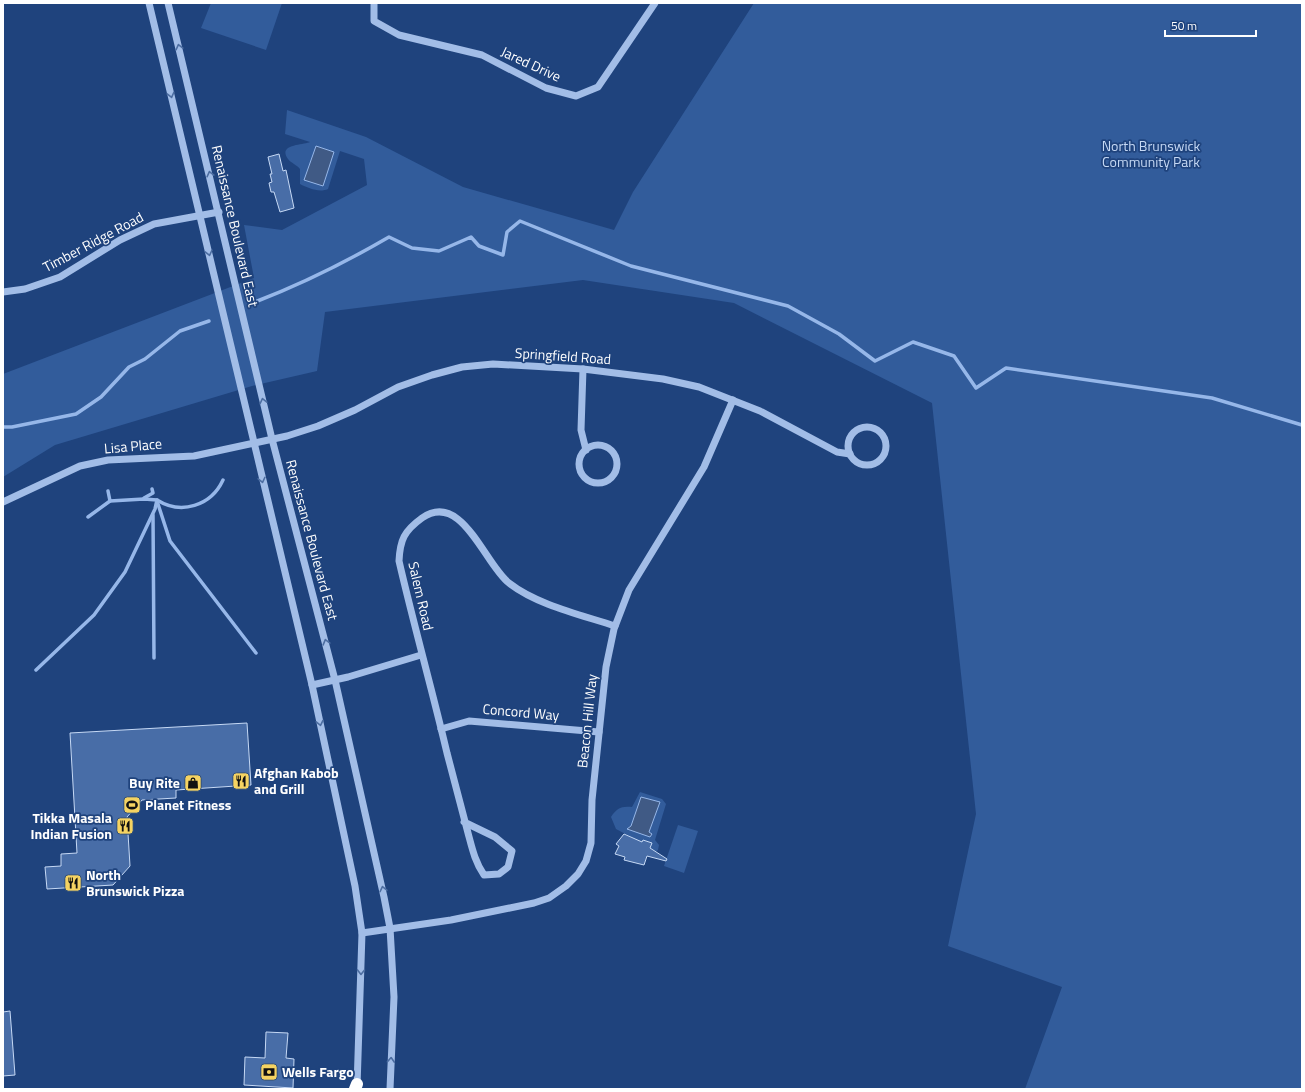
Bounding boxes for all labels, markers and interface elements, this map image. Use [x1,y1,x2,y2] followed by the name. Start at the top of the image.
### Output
[1165,12,1256,38] scale bar
[1171,16,1197,35] text: 50 m
[498,41,565,87] street label: Jared Drive
[175,44,184,51] one-way arrow
[166,92,175,99] one-way arrow
[1102,135,1201,172] park label: North Brunswick Community Park
[207,143,264,309] street label: Renaissance Boulevard East
[206,170,214,177] one-way arrow
[39,206,147,277] street label: Timber Ridge Road
[204,250,212,256] one-way arrow
[514,342,612,369] street label: Springfield Road
[260,398,268,404] one-way arrow
[103,433,163,458] street label: Lisa Place
[281,457,344,623] street label: Renaissance Boulevard East
[257,477,266,484] one-way arrow
[403,559,440,632] street label: Salem Road
[322,639,330,645] one-way arrow
[571,673,602,769] street label: Beacon Hill Way
[482,698,560,725] street label: Concord Way
[315,720,323,727] one-way arrow
[254,762,339,799] place label: Afghan Kabob and Grill
[231,771,251,791] restaurant icon: Afghan Kabob and Grill
[129,772,180,793] place label: Buy Rite
[183,773,203,793] shop icon: Buy Rite
[145,794,232,815] place label: Planet Fitness
[122,795,142,815] sports icon: Planet Fitness
[31,807,112,844] place label: Tikka Masala Indian Fusion
[115,816,135,836] restaurant icon: Tikka Masala Indian Fusion
[86,864,185,901] place label: North Brunswick Pizza
[63,873,83,893] restaurant icon: North Brunswick Pizza
[379,886,387,892] one-way arrow
[357,969,365,975] one-way arrow
[387,1057,395,1063] one-way arrow
[282,1061,354,1082] place label: Wells Fargo
[259,1062,279,1082] bank icon: Wells Fargo

